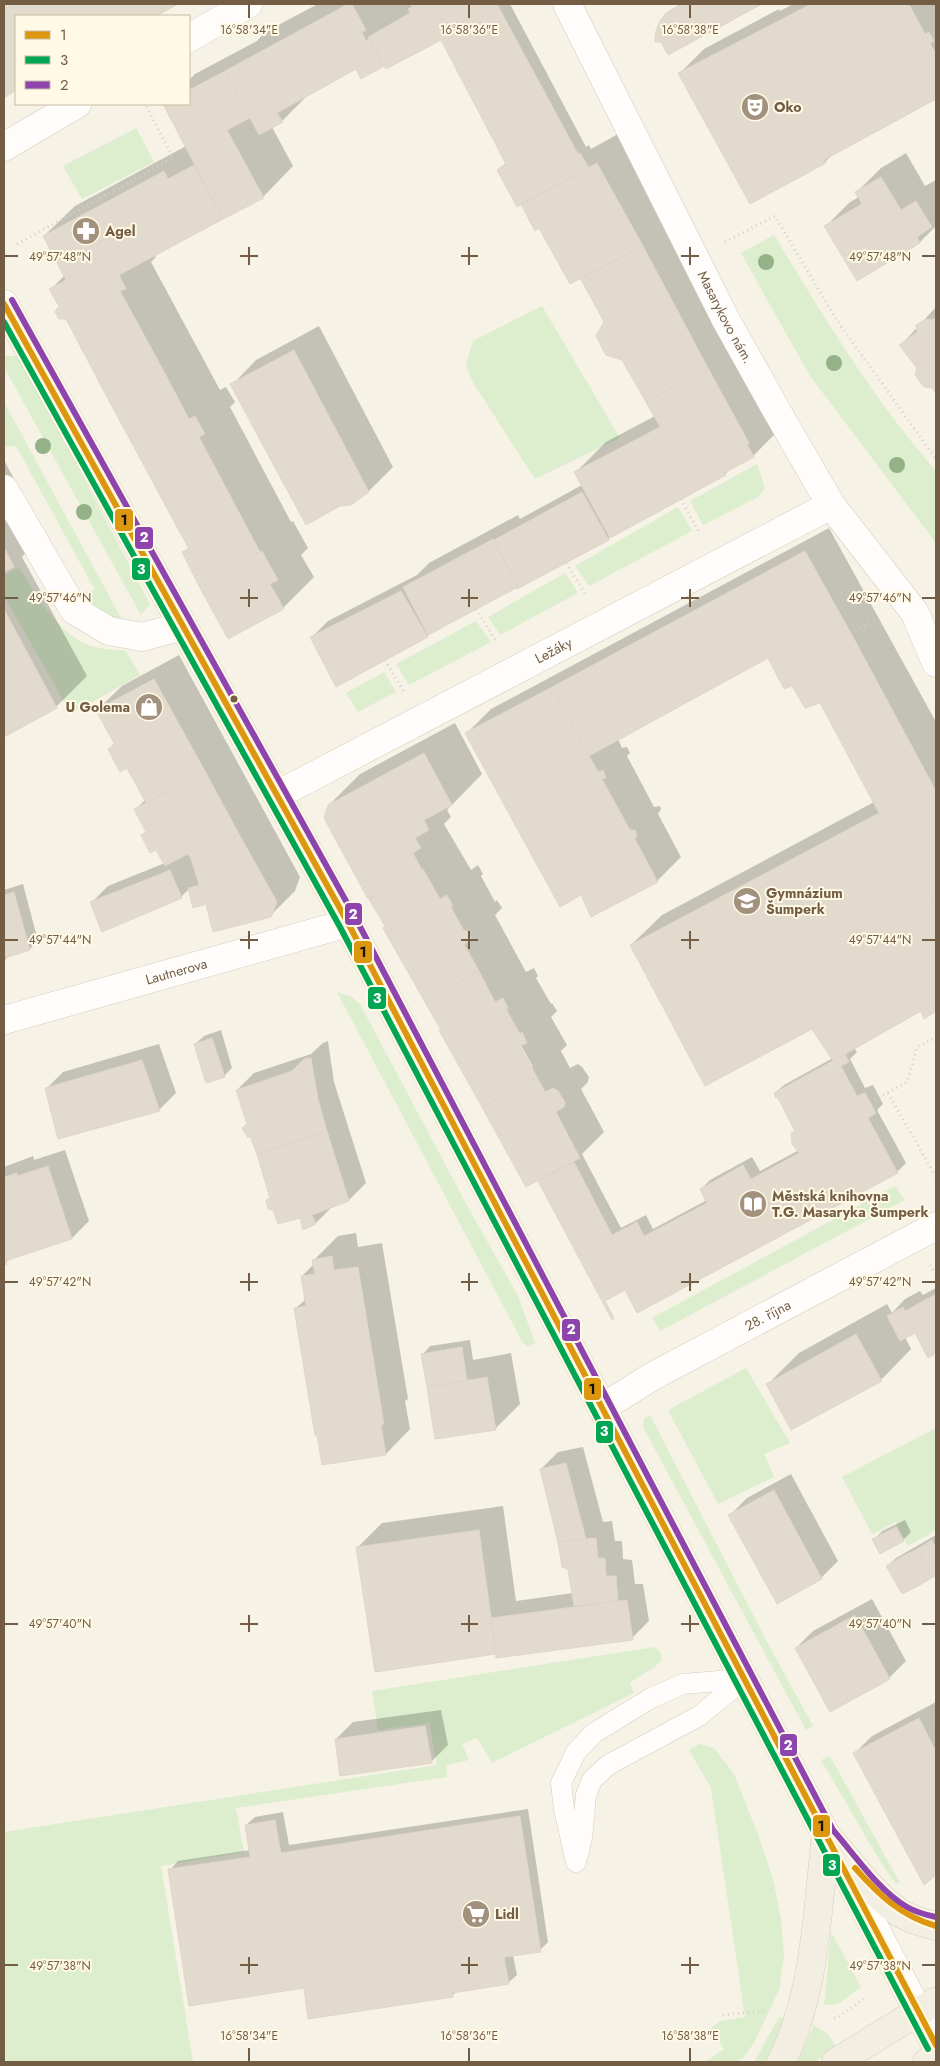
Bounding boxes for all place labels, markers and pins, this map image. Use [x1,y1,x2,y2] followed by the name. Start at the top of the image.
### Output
[740,92,770,122] theatre icon: Oko
[774,97,802,117] place label: Oko
[71,216,101,246] pharmacy icon: Agel
[104,221,136,241] place label: Agel
[134,692,164,722] shop icon: U Golema
[229,694,239,704] unlabelled marker
[66,697,130,717] place label: U Golema
[766,883,843,919] place label: Gymnázium Šumperk
[732,886,762,916] school or university icon: Gymnázium Šumperk
[772,1186,929,1222] place label: Městská knihovna T.G. Masaryka Šumperk
[738,1189,768,1219] library icon: Městská knihovna T.G. Masaryka Šumperk
[461,1899,491,1929] supermarket icon: Lidl
[495,1904,519,1924] place label: Lidl

